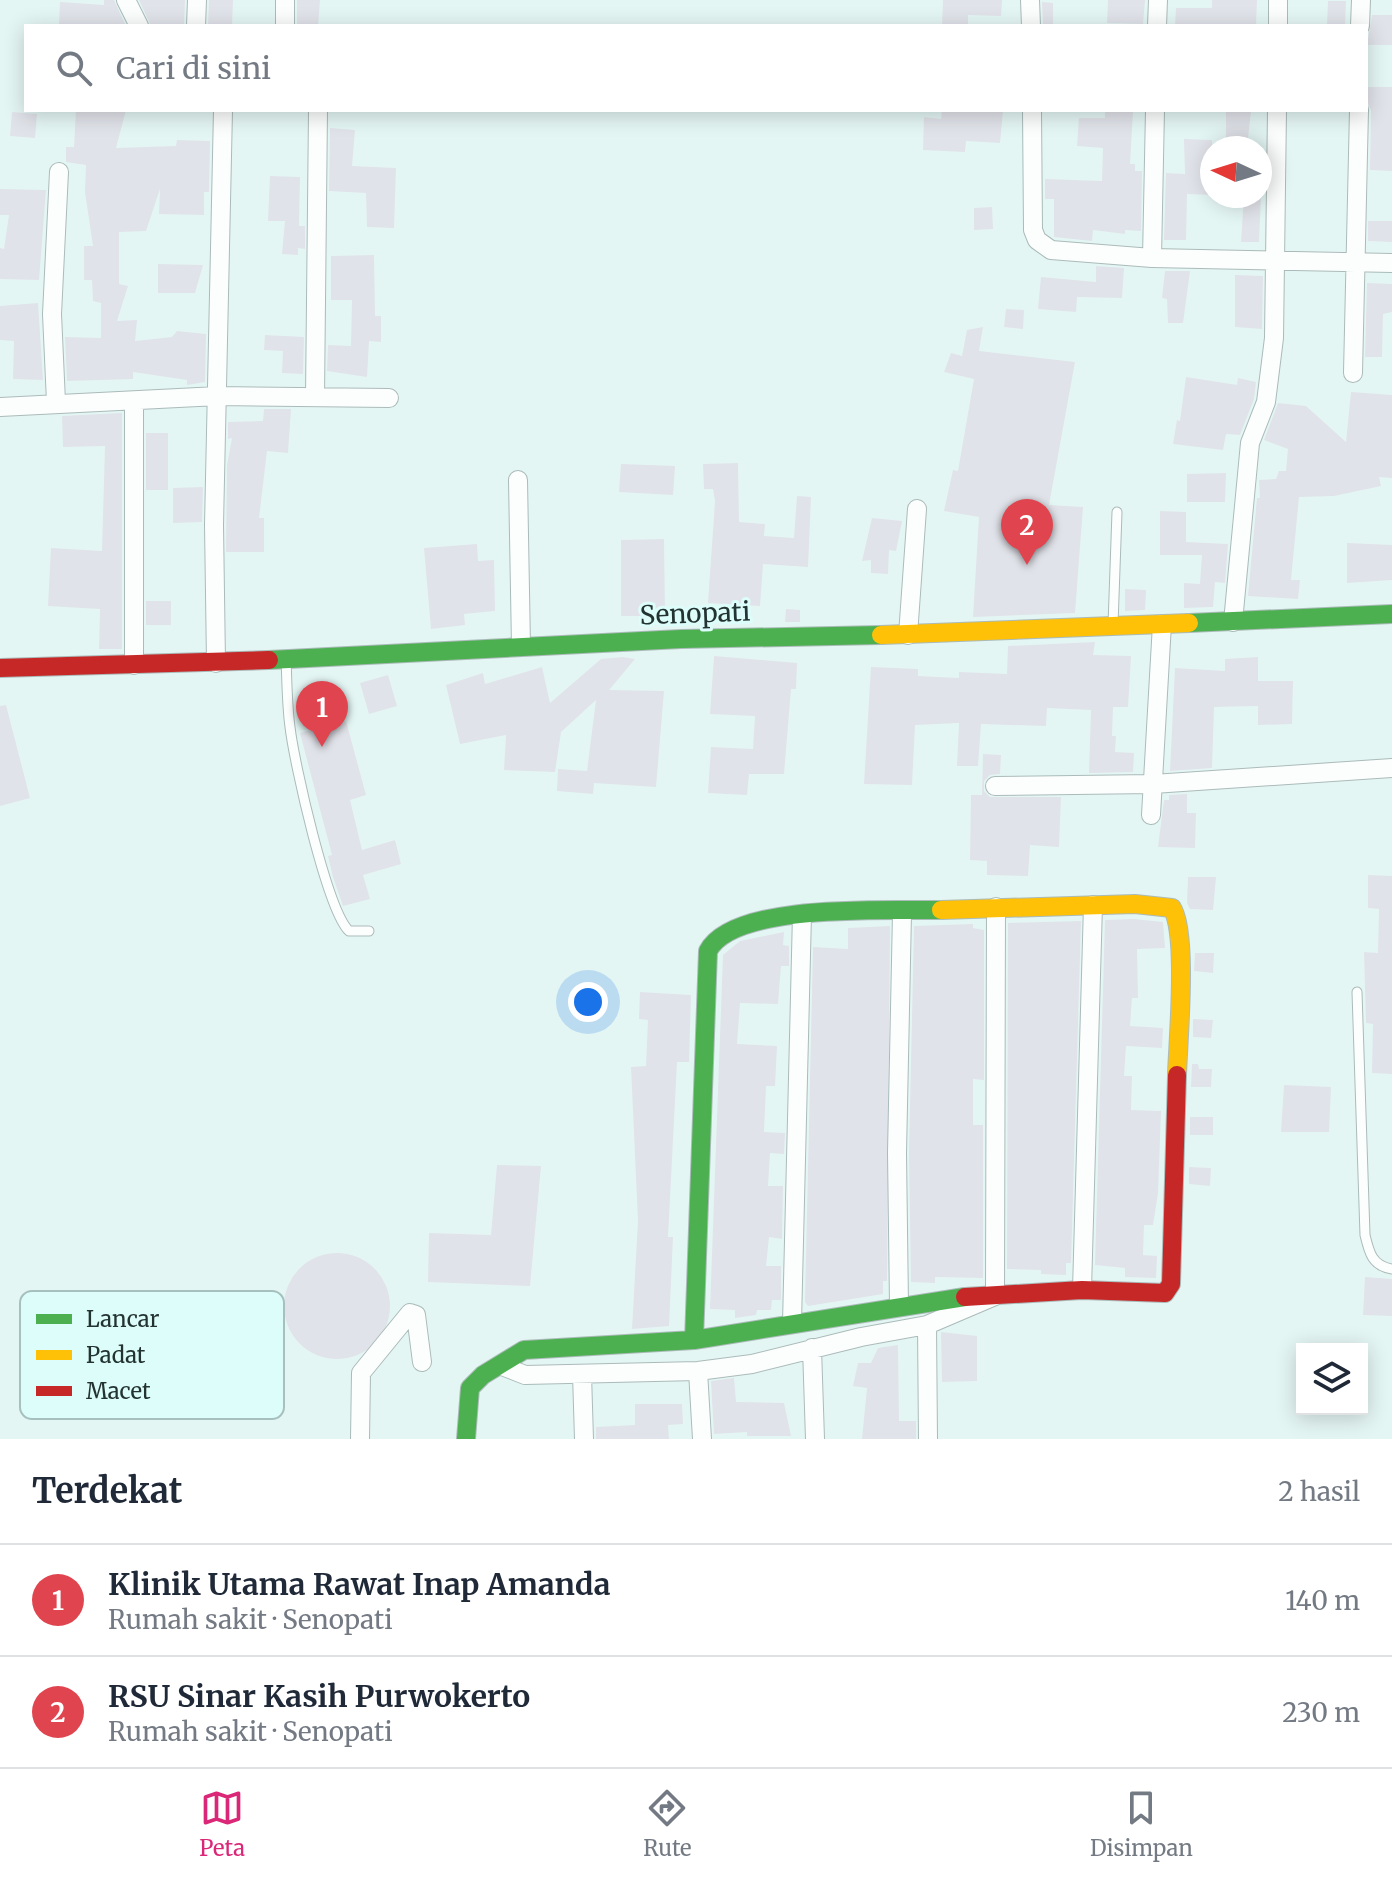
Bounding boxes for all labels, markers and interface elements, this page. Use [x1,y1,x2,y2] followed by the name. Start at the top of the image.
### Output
[24,24,1368,112] search box
[52,46,96,90] icon: search
[116,49,271,87] text: Cari di sini
[1200,136,1272,208] north arrow
[1001,499,1053,565] pin: 2
[639,595,751,631] street label: Senopati
[296,681,348,747] pin: 1
[568,982,608,1022] your location
[20,1291,284,1419] legend
[86,1305,160,1333] text: Lancar
[86,1341,146,1369] text: Padat
[1296,1343,1368,1415] map controls
[1296,1343,1368,1415] button: layers
[86,1377,151,1405] text: Macet
[32,1470,182,1512] text: Terdekat
[1278,1475,1360,1508] text: 2 hasil
[108,1565,610,1603] text: Klinik Utama Rawat Inap Amanda
[52,1584,64,1617] text: 1
[1285,1584,1360,1617] text: 140 m
[108,1603,393,1636] text: Rumah sakit · Senopati
[108,1677,530,1715] text: RSU Sinar Kasih Purwokerto
[50,1696,66,1729] text: 2
[1282,1696,1360,1729] text: 230 m
[108,1715,393,1748] text: Rumah sakit · Senopati
[199,1786,245,1862] tab: Peta
[643,1786,692,1862] tab: Rute
[1090,1786,1193,1862] tab: Disimpan

